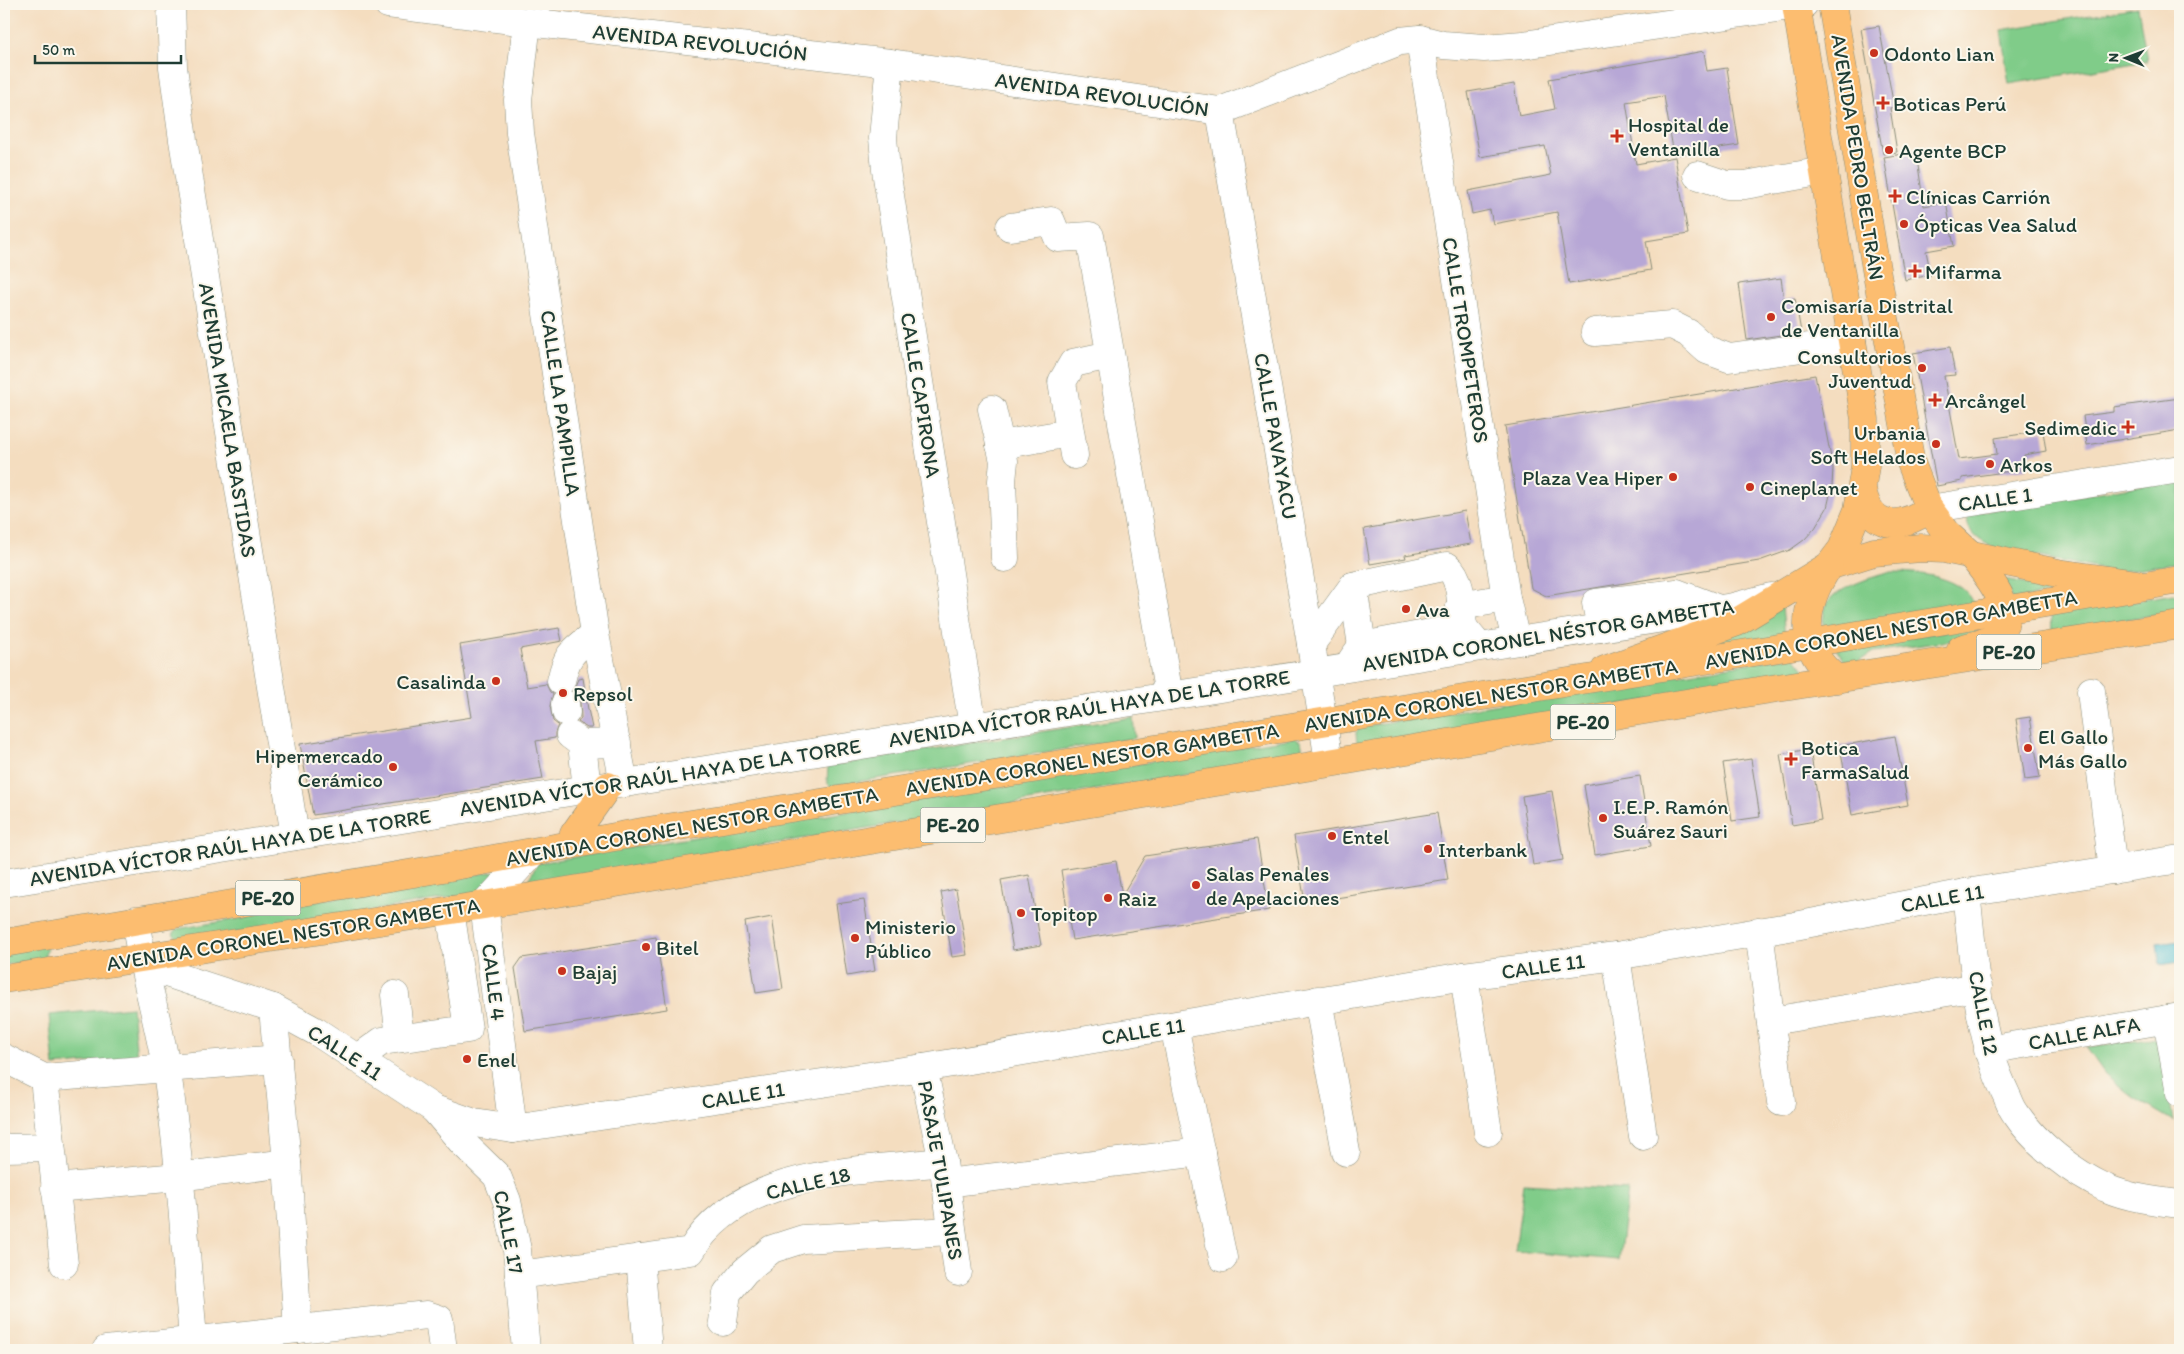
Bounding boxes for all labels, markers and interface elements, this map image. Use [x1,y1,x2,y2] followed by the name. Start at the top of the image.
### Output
[591,18,809,66] street label: AVENIDA REVOLUCIÓN
[35,32,181,64] scale bar
[1826,32,1890,282] street label: AVENIDA PEDRO BELTRÁN
[2102,32,2152,82] north arrow
[42,41,75,59] text: 50 m
[1884,41,1995,66] place label: Odonto Lian
[1868,47,1880,59] marker: Odonto Lian
[2105,53,2122,63] text: N
[993,67,1211,121] street label: AVENIDA REVOLUCIÓN
[1893,91,2007,116] place label: Boticas Perú
[1877,97,1889,109] marker: Boticas Perú
[1628,112,1729,161] place label: Hospital de Ventanilla
[1610,129,1624,143] marker: Hospital de Ventanilla
[1899,138,2006,163] place label: Agente BCP
[1883,144,1895,156] marker: Agente BCP
[1906,184,2050,209] place label: Clínicas Carrión
[1888,189,1902,203] marker: Clínicas Carrión
[1914,212,2077,237] place label: Ópticas Vea Salud
[1898,218,1910,230] marker: Ópticas Vea Salud
[1437,235,1495,445] street label: CALLE TROMPETEROS
[1925,259,2002,284] place label: Mifarma
[1909,265,1921,277] marker: Mifarma
[194,281,262,559] street label: AVENIDA MICAELA BASTIDAS
[1781,293,1953,342] place label: Comisaría Distrital de Ventanilla
[536,309,586,498] street label: CALLE LA PAMPILLA
[896,311,947,480] street label: CALLE CAPIRONA
[1765,311,1777,323] marker: Comisaría Distrital de Ventanilla
[1797,344,1912,393] place label: Consultorios Juventud
[1249,351,1303,521] street label: CALLE PAVAYACU
[1916,362,1928,374] marker: Consultorios Juventud
[1945,388,2026,413] place label: Arcångel
[1929,394,1941,406] marker: Arcångel
[2025,415,2117,440] place label: Sedimedic
[1811,420,1926,469] place label: Urbania Soft Helados
[2121,420,2135,434] marker: Sedimedic
[1930,438,1942,450] marker: Urbania Soft Helados
[2000,452,2053,477] place label: Arkos
[1984,458,1996,470] marker: Arkos
[1522,465,1663,490] place label: Plaza Vea Hiper
[1667,471,1679,483] marker: Plaza Vea Hiper
[1760,475,1858,500] place label: Cineplanet
[1744,481,1756,493] marker: Cineplanet
[1956,481,2034,517] street label: CALLE 1
[1703,584,2080,674] street label: AVENIDA CORONEL NESTOR GAMBETTA
[1360,593,1736,677] street label: AVENIDA CORONEL NÉSTOR GAMBETTA
[1416,597,1450,622] place label: Ava
[1400,603,1412,615] marker: Ava
[1976,634,2042,670] road number: PE-20
[1303,653,1680,737] street label: AVENIDA CORONEL NESTOR GAMBETTA
[887,664,1291,752] street label: AVENIDA VÍCTOR RAÚL HAYA DE LA TORRE
[396,669,486,694] place label: Casalinda
[490,675,502,687] marker: Casalinda
[573,681,633,706] place label: Repsol
[557,687,569,699] marker: Repsol
[1550,704,1616,740] road number: PE-20
[904,717,1281,801] street label: AVENIDA CORONEL NESTOR GAMBETTA
[2038,724,2128,773] place label: El Gallo Más Gallo
[458,733,862,821] street label: AVENIDA VÍCTOR RAÚL HAYA DE LA TORRE
[1801,735,1910,784] place label: Botica FarmaSalud
[2022,742,2034,754] marker: El Gallo Más Gallo
[255,743,383,792] place label: Hipermercado Cerámico
[1785,753,1797,765] marker: Botica FarmaSalud
[387,761,399,773] marker: Hipermercado Cerámico
[504,781,881,871] street label: AVENIDA CORONEL NESTOR GAMBETTA
[1613,794,1728,843] place label: I.E.P. Ramón Suárez Sauri
[28,803,432,891] street label: AVENIDA VÍCTOR RAÚL HAYA DE LA TORRE
[920,808,986,842] road number: PE-20
[1597,812,1609,824] marker: I.E.P. Ramón Suárez Sauri
[1342,824,1389,849] place label: Entel
[1326,830,1338,842] marker: Entel
[1438,837,1527,862] place label: Interbank
[1422,843,1434,855] marker: Interbank
[1206,861,1340,910] place label: Salas Penales de Apelaciones
[1898,878,1986,918] street label: CALLE 11
[1190,879,1202,891] marker: Salas Penales de Apelaciones
[236,880,300,916] road number: PE-20
[1118,886,1157,911] place label: Raiz
[105,892,482,976] street label: AVENIDA CORONEL NESTOR GAMBETTA
[1102,892,1114,904] marker: Raiz
[1031,901,1098,926] place label: Topitop
[1015,907,1027,919] marker: Topitop
[865,914,956,963] place label: Ministerio Público
[849,932,861,944] marker: Ministerio Público
[656,935,699,960] place label: Bitel
[640,941,652,953] marker: Bitel
[477,942,511,1022] street label: CALLE 4
[1500,948,1587,984] street label: CALLE 11
[572,959,617,984] place label: Bajaj
[556,965,568,977] marker: Bajaj
[1964,969,2004,1057] street label: CALLE 12
[2026,1011,2142,1055] street label: CALLE ALFA
[1099,1012,1187,1050] street label: CALLE 11
[303,1019,387,1086] street label: CALLE 11
[477,1047,516,1072] place label: Enel
[461,1053,473,1065] marker: Enel
[699,1076,787,1114] street label: CALLE 11
[913,1078,969,1262] street label: PASAJE TULIPANES
[763,1161,853,1205] street label: CALLE 18
[489,1188,529,1276] street label: CALLE 17

